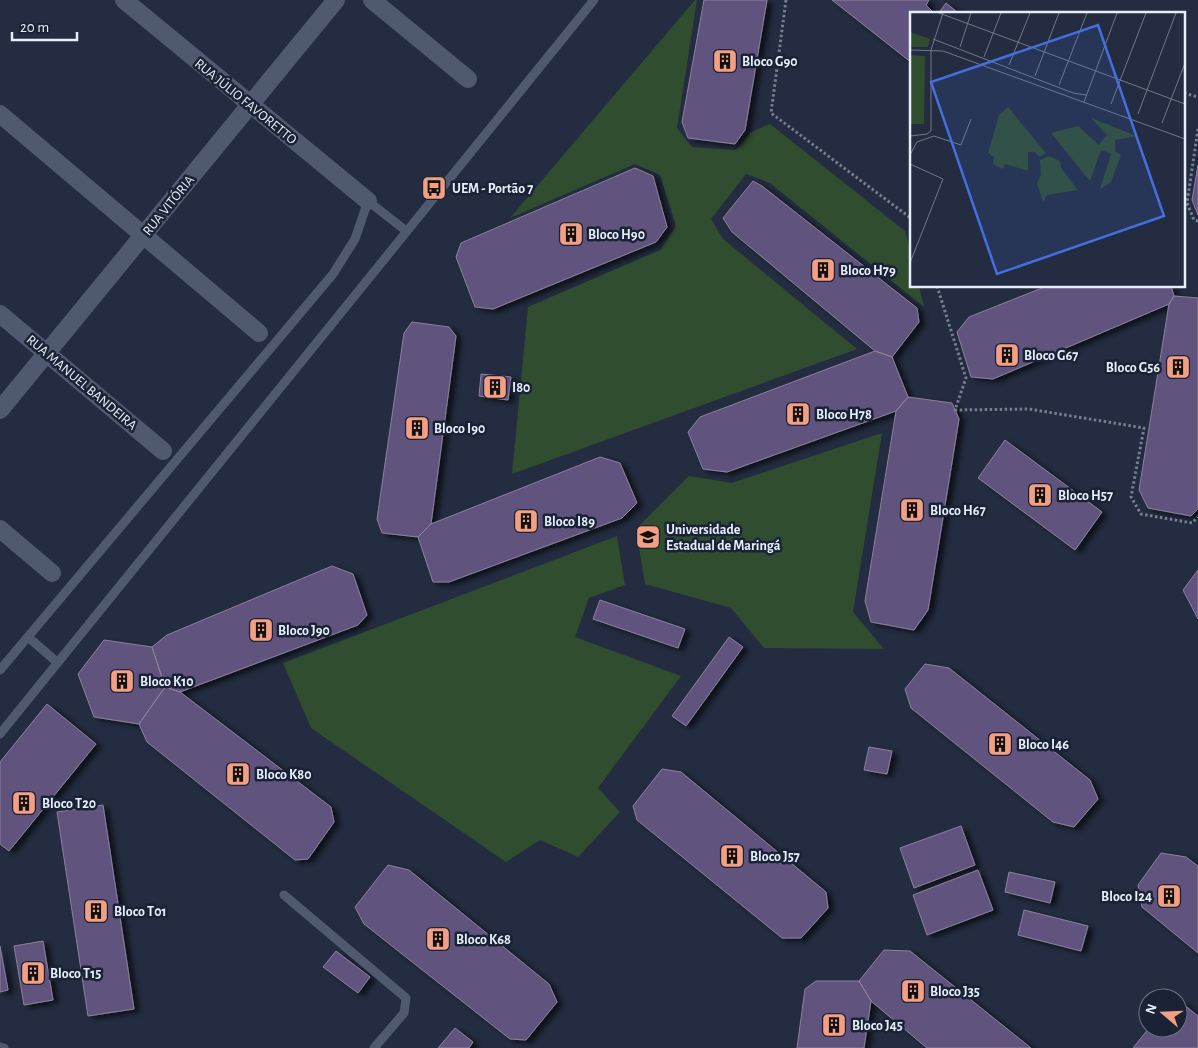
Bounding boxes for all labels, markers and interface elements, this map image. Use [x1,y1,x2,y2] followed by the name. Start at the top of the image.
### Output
[12,10,78,42] scale bar
[910,12,1186,288] inset map
[20,20,49,35] text: 20 m
[712,48,738,74] building icon: Bloco G90
[192,54,301,147] street label: RUA JÚLIO FAVORETTO
[742,55,798,69] place label: Bloco G90
[138,171,197,238] street label: RUA VITÓRIA
[421,175,447,201] bus stop icon: UEM - Portão 7
[452,182,533,196] place label: UEM - Portão 7
[558,221,584,247] building icon: Bloco H90
[588,228,645,242] place label: Bloco H90
[810,257,836,283] building icon: Bloco H79
[840,264,896,278] place label: Bloco H79
[23,333,139,433] street label: RUA MANUEL BANDEIRA
[994,342,1020,368] building icon: Bloco G67
[1024,349,1078,363] place label: Bloco G67
[1165,354,1191,380] building icon: Bloco G56
[1106,361,1160,375] place label: Bloco G56
[482,374,508,400] building icon: I80
[512,381,530,395] place label: I80
[785,401,811,427] building icon: Bloco H78
[816,408,872,422] place label: Bloco H78
[404,415,430,441] building icon: Bloco I90
[434,422,485,436] place label: Bloco I90
[1027,482,1053,508] building icon: Bloco H57
[1058,489,1113,503] place label: Bloco H57
[899,497,925,523] building icon: Bloco H67
[930,504,986,518] place label: Bloco H67
[513,508,539,534] building icon: Bloco I89
[544,515,595,529] place label: Bloco I89
[666,523,781,553] place label: Universidade Estadual de Maringá
[635,524,661,550] school or university icon: Universidade Estadual de Maringá
[248,617,274,643] building icon: Bloco J90
[278,624,330,638] place label: Bloco J90
[109,668,135,694] building icon: Bloco K10
[140,675,194,689] place label: Bloco K10
[987,731,1013,757] building icon: Bloco I46
[1018,738,1069,752] place label: Bloco I46
[225,761,251,787] building icon: Bloco K80
[256,768,312,782] place label: Bloco K80
[11,790,37,816] building icon: Bloco T20
[42,797,96,811] place label: Bloco T20
[719,843,745,869] building icon: Bloco J57
[750,850,800,864] place label: Bloco J57
[1156,883,1182,909] building icon: Bloco I24
[1101,890,1152,904] place label: Bloco I24
[83,898,109,924] building icon: Bloco T01
[114,905,167,919] place label: Bloco T01
[425,926,451,952] building icon: Bloco K68
[456,933,511,947] place label: Bloco K68
[20,960,46,986] building icon: Bloco T15
[50,967,101,981] place label: Bloco T15
[900,978,926,1004] building icon: Bloco J35
[930,985,980,999] place label: Bloco J35
[1138,988,1188,1038] north arrow
[1143,1002,1160,1016] text: N
[821,1012,847,1038] building icon: Bloco J45
[852,1019,903,1033] place label: Bloco J45

